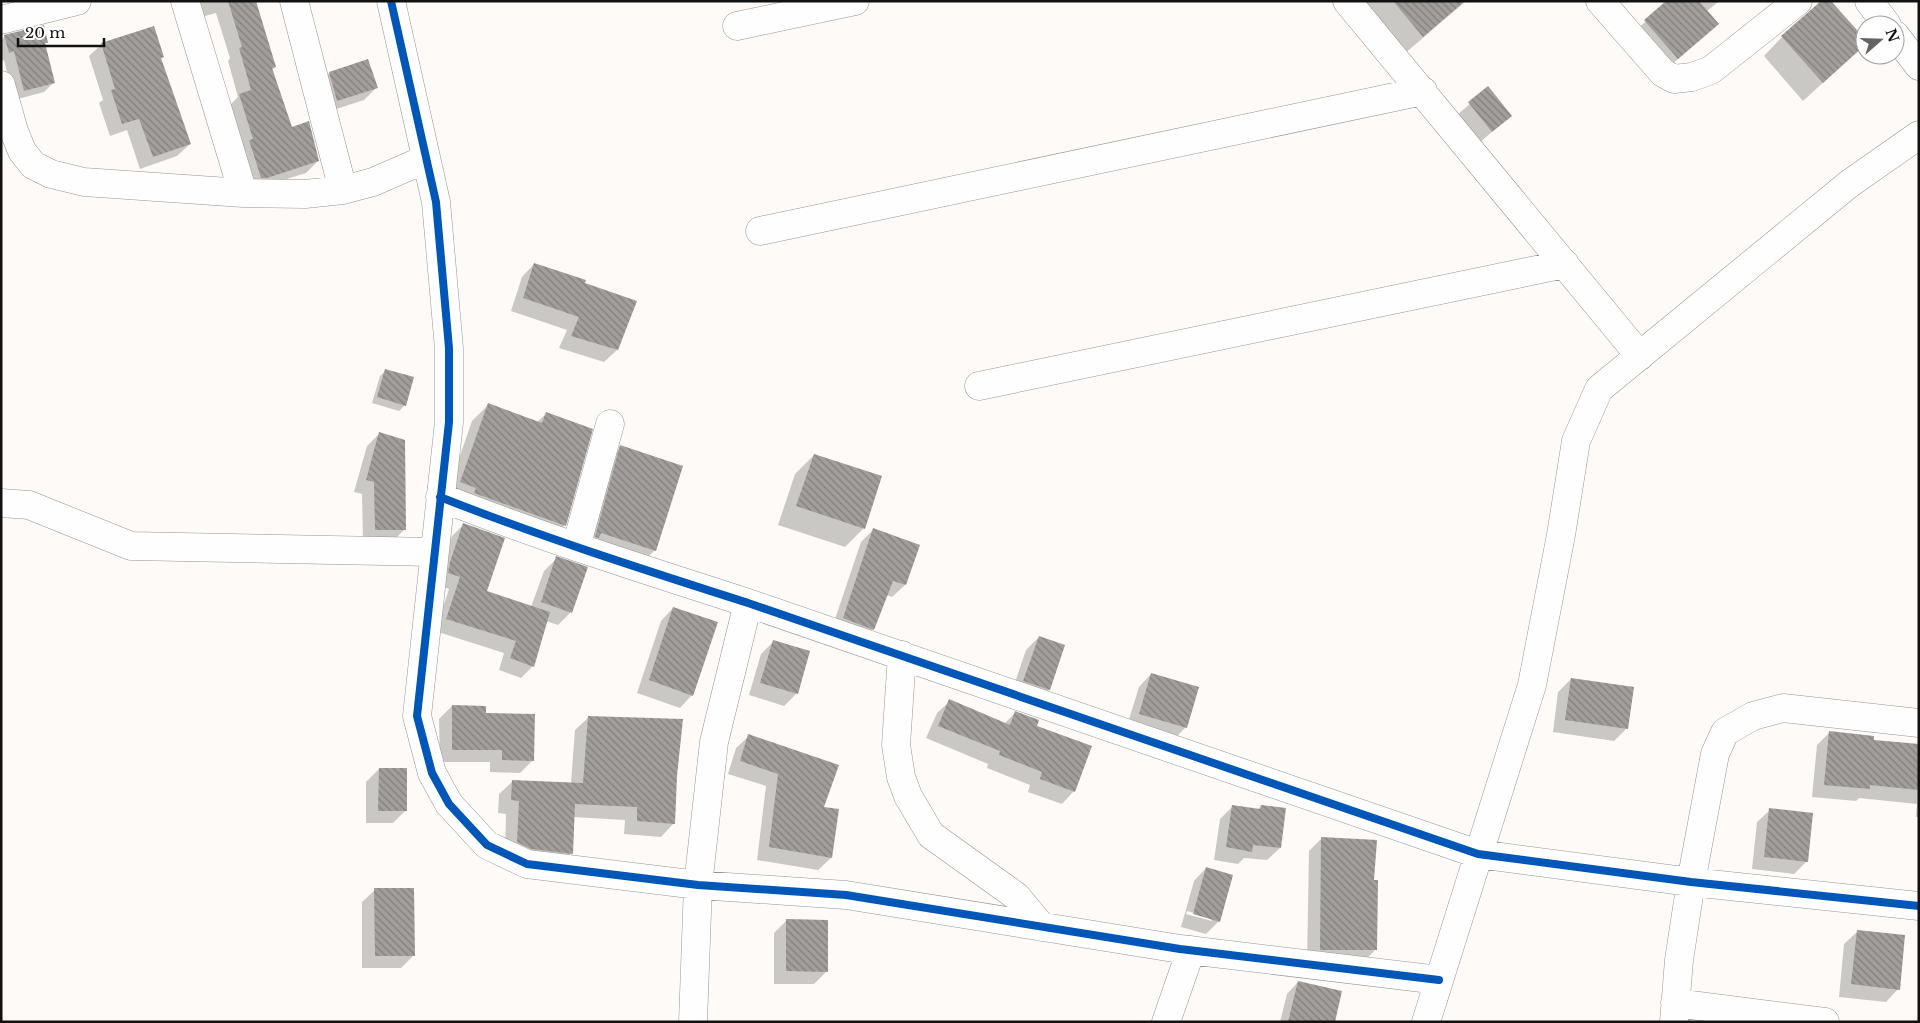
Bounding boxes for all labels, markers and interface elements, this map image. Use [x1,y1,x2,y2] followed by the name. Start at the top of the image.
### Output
[18,15,104,47] scale bar
[1855,15,1905,65] north arrow
[25,23,65,42] text: 20 m
[1882,26,1903,45] text: N

